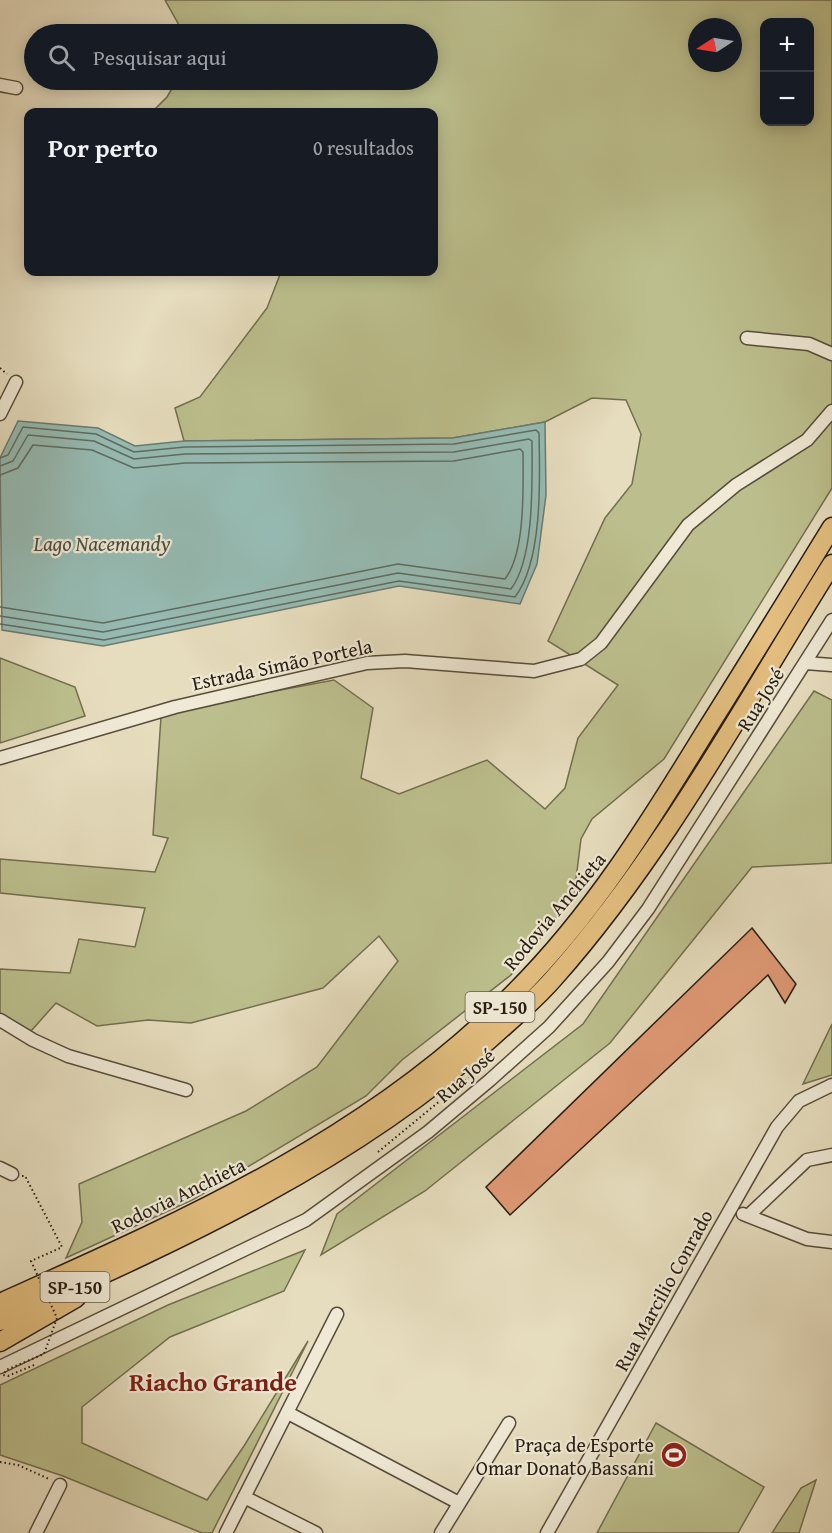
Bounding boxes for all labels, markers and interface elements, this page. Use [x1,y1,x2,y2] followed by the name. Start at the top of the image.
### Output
[688,18,742,72] north arrow
[760,18,814,126] map controls
[760,18,814,72] button: +
[24,24,438,90] search box
[45,41,78,74] icon: search
[93,41,227,73] text: Pesquisar aqui
[760,72,814,126] button: −
[48,128,158,167] text: Por perto
[313,133,414,162] text: 0 resultados
[33,528,171,559] water label: Lago Nacemandy
[189,631,375,697] street label: Estrada Simão Portela
[729,662,791,736] street label: Rua José
[496,845,612,976] street label: Rodovia Anchieta
[466,992,534,1022] road number: SP-150
[429,1041,501,1109] street label: Rua José
[106,1150,251,1240] street label: Rodovia Anchieta
[606,1204,720,1376] street label: Rua Marcilio Conrado
[40,1272,110,1302] road number: SP-150
[129,1362,297,1401] district label: Riacho Grande
[476,1430,654,1482] place label: Praça de Esporte Omar Donato Bassani
[659,1440,689,1470] sports icon: Praça de Esporte Omar Donato Bassani

